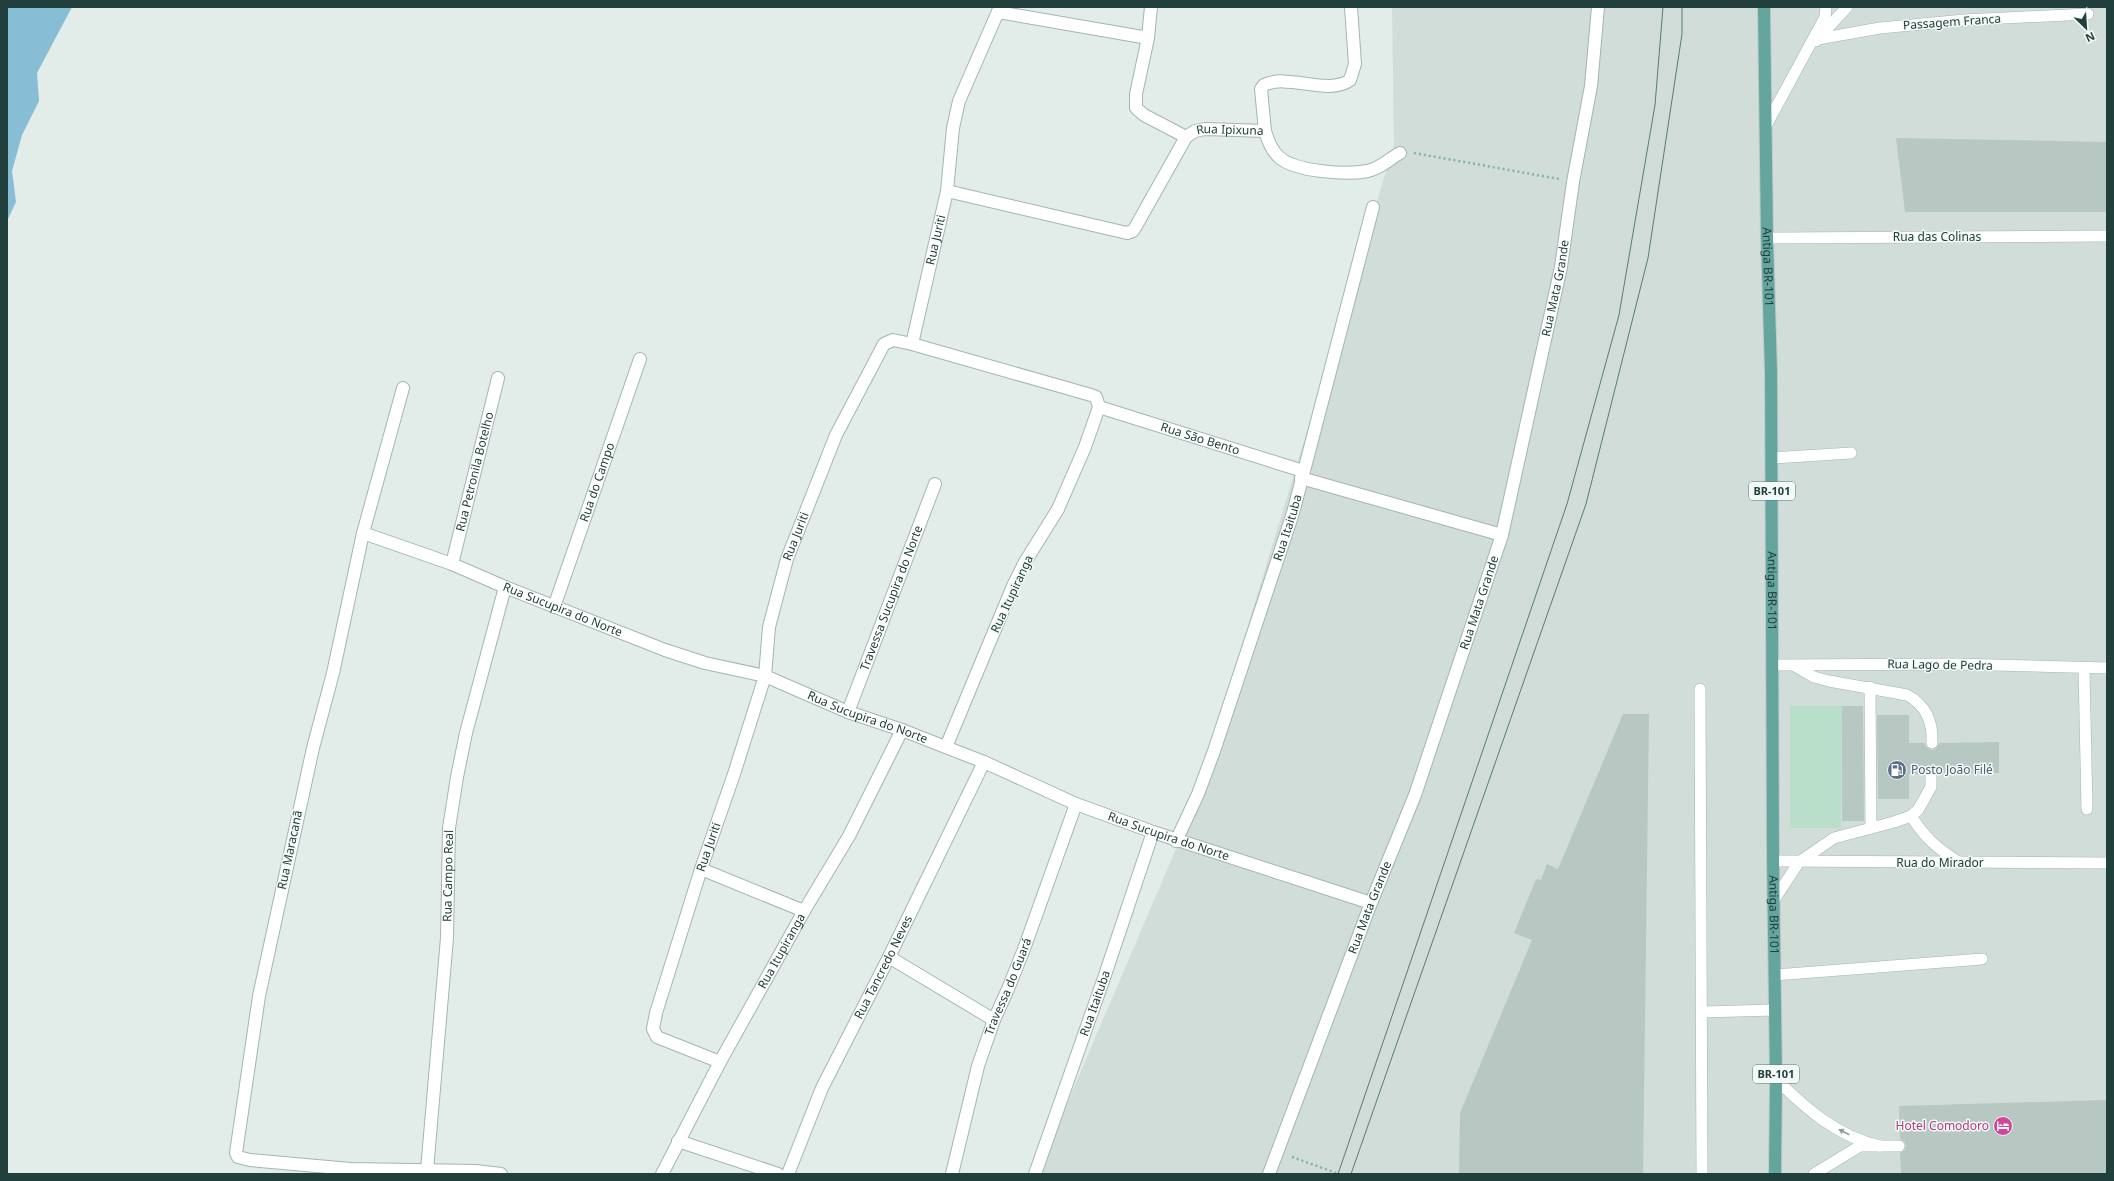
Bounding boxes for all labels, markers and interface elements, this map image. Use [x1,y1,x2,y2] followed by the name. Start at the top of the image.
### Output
[2066,8,2106,48] north arrow
[1902,10,2002,33] street label: Passagem Franca
[2083,29,2098,46] text: N
[1195,120,1264,139] street label: Rua Ipixuna
[921,213,949,267] street label: Rua Juriti
[1759,227,1778,307] street label: Antiga BR-101
[1893,228,1982,245] street label: Rua das Colinas
[1537,238,1573,338] street label: Rua Mata Grande
[451,410,497,533] street label: Rua Petronila Botelho
[1159,418,1242,459] street label: Rua São Bento
[575,440,618,524] street label: Rua do Campo
[1749,482,1795,500] road number: BR-101
[1269,492,1306,563] street label: Rua Itaituba
[778,509,813,563] street label: Rua Juriti
[856,523,927,673] street label: Travessa Sucupira do Norte
[1764,551,1781,631] street label: Antiga BR-101
[986,552,1037,635] street label: Rua Itupiranga
[1455,553,1503,652] street label: Rua Mata Grande
[501,578,625,641] street label: Rua Sucupira do Norte
[1887,655,1993,674] street label: Rua Lago de Pedra
[805,686,930,747] street label: Rua Sucupira do Norte
[1886,759,1908,781] fuel station icon: Posto João Filé
[1911,761,1993,778] place label: Posto João Filé
[1106,807,1232,864] street label: Rua Sucupira do Norte
[273,809,306,891] street label: Rua Maracanã
[692,820,725,874] street label: Rua Juriti
[438,830,457,922] street label: Rua Campo Real
[1896,854,1984,871] street label: Rua do Mirador
[1344,858,1395,956] street label: Rua Mata Grande
[1765,875,1783,955] street label: Antiga BR-101
[753,910,809,992] street label: Rua Itupiranga
[850,912,916,1022] street label: Rua Tancredo Neves
[980,936,1035,1038] street label: Travessa do Guará
[1075,968,1114,1038] street label: Rua Itaituba
[1753,1065,1799,1083] road number: BR-101
[1992,1115,2014,1137] hotel icon: Hotel Comodoro
[1896,1117,1989,1134] place label: Hotel Comodoro
[1838,1129,1850,1136] one-way arrow

